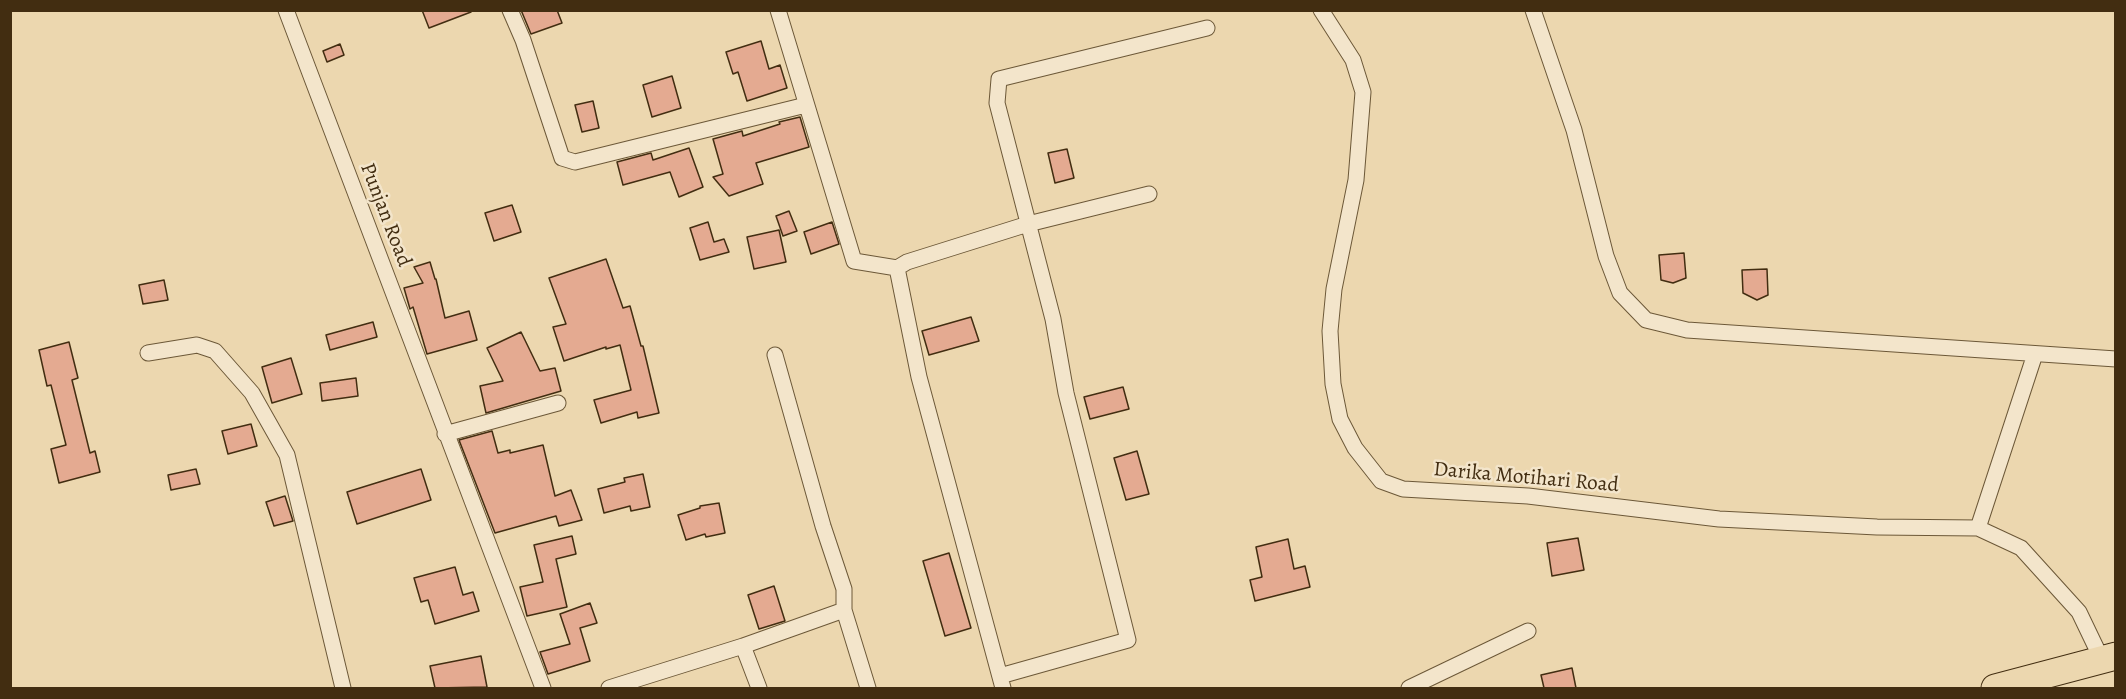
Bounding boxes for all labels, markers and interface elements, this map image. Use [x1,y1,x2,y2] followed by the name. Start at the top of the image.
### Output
[354,160,416,270] street label: Punjan Road
[1432,457,1620,499] street label: Darika Motihari Road

